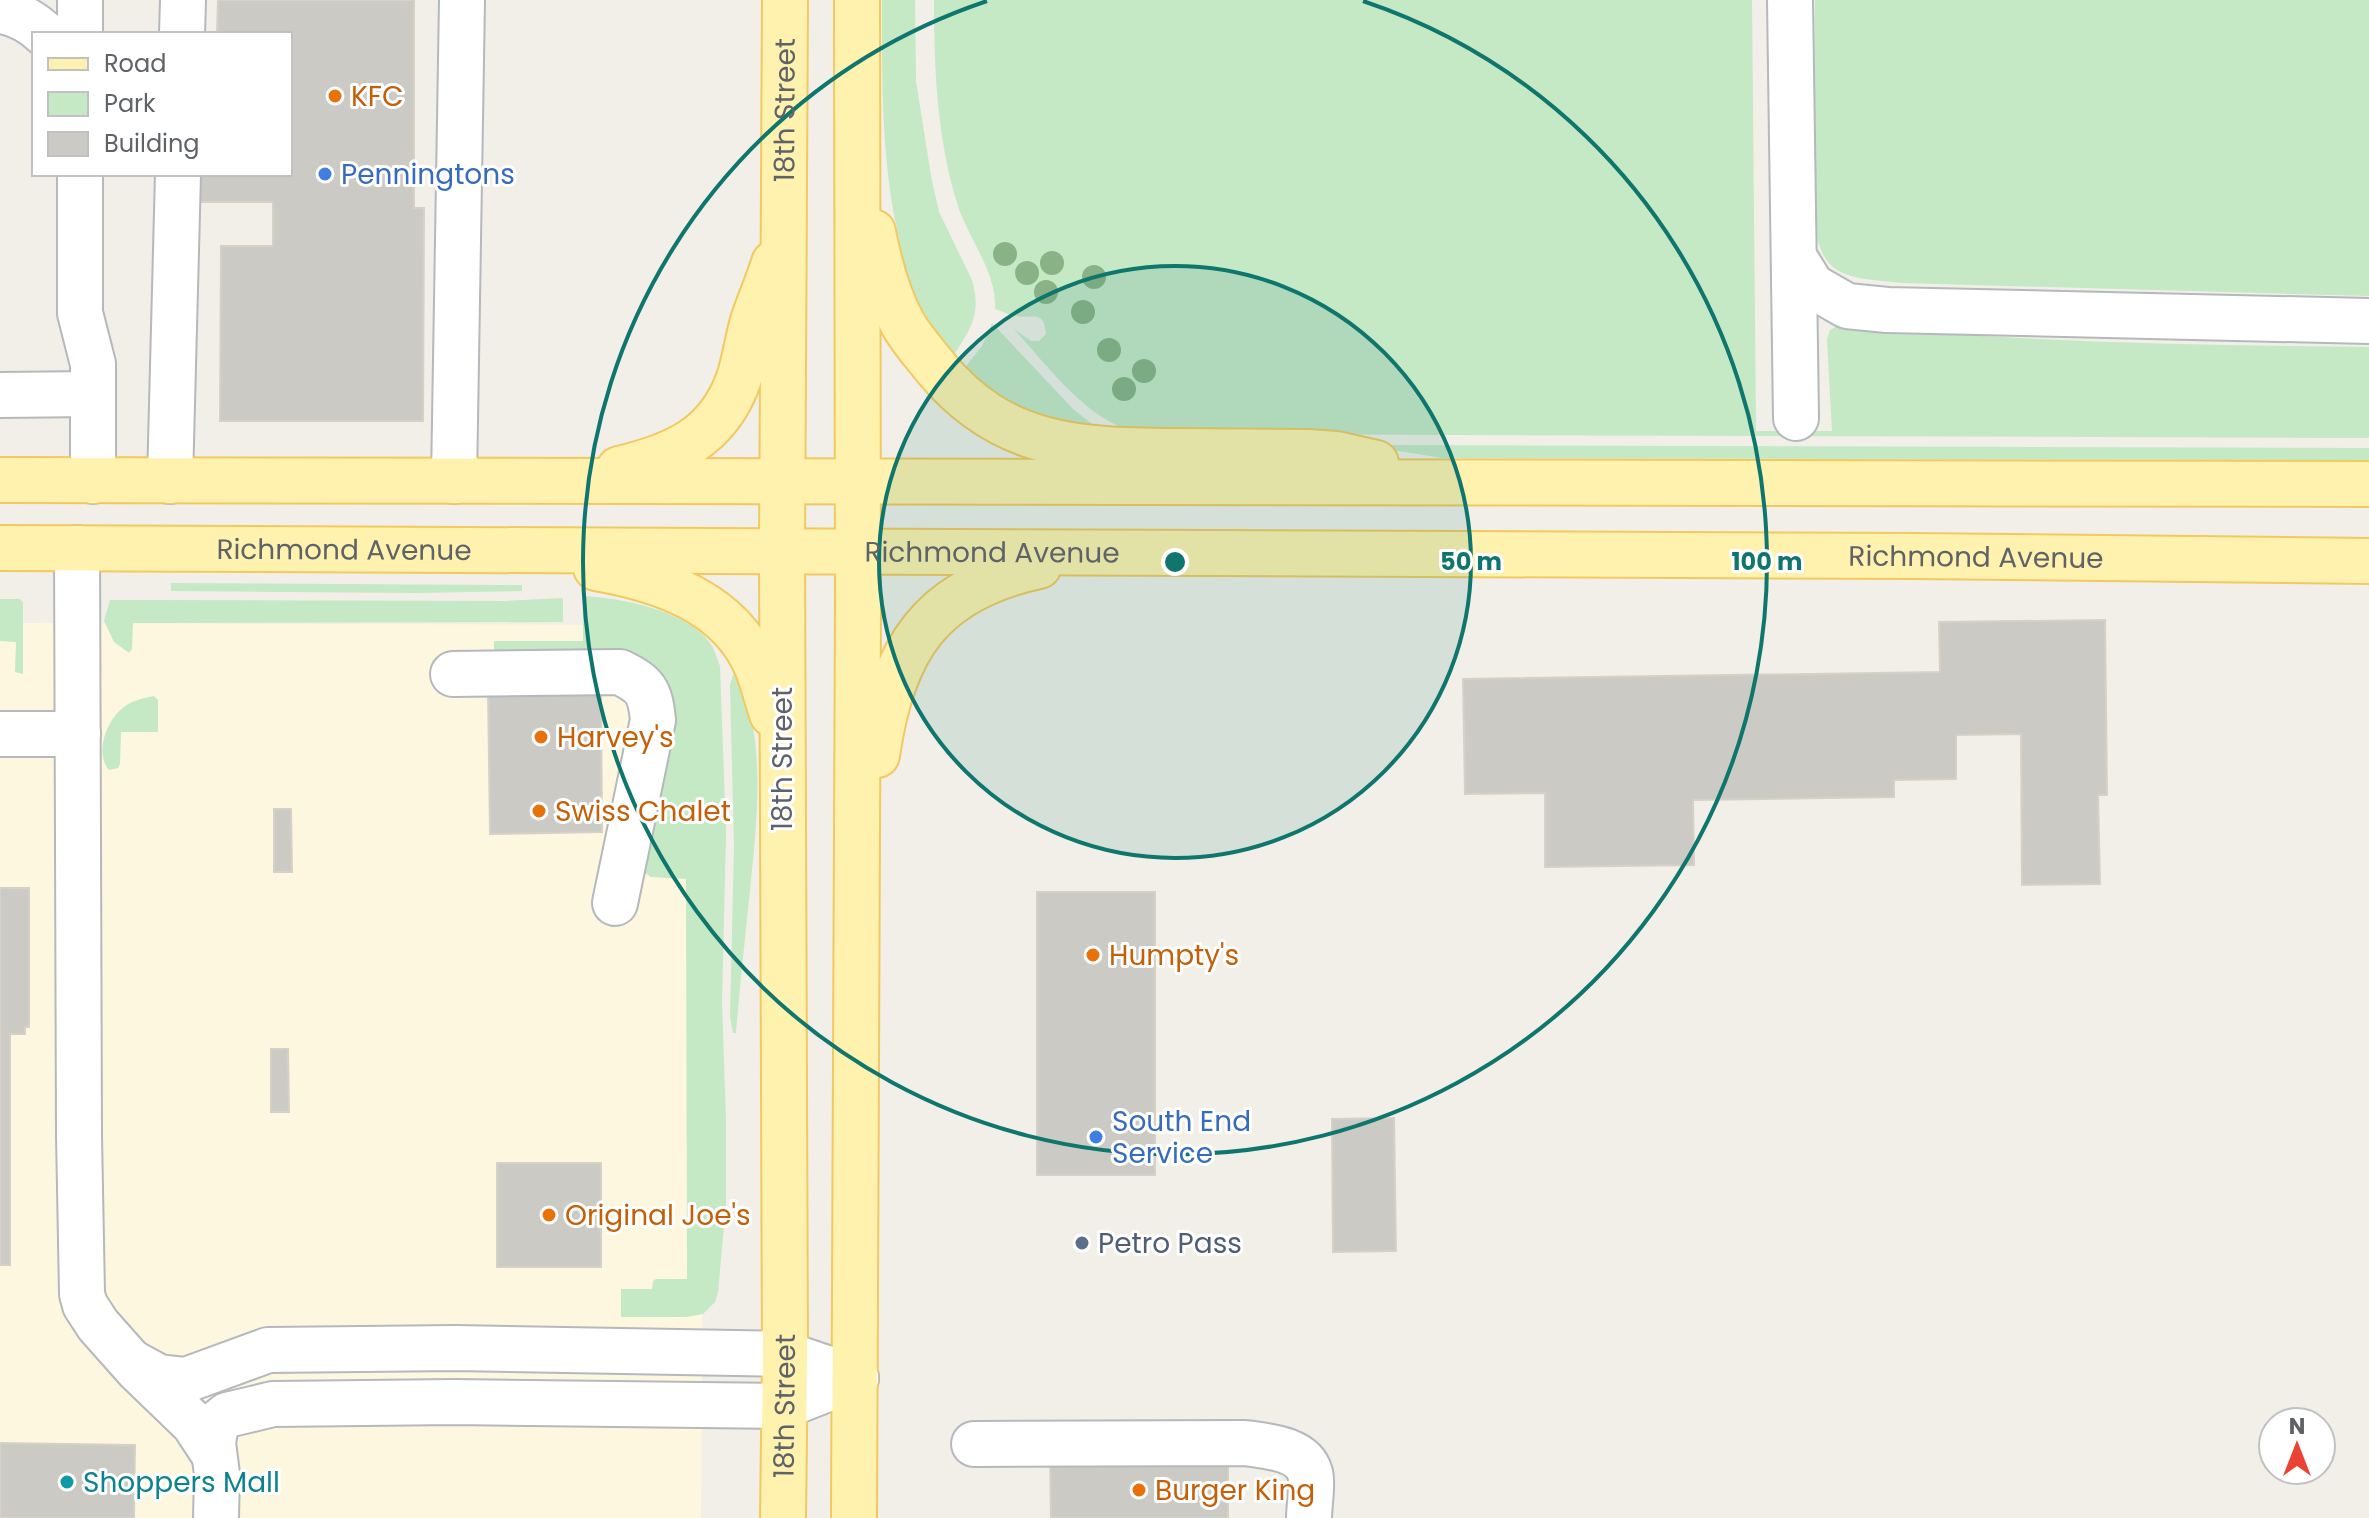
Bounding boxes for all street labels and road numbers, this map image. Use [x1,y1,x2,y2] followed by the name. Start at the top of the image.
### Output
[765,38,805,182] street label: 18th Street
[216,530,472,570] street label: Richmond Avenue
[864,533,1120,573] street label: Richmond Avenue
[1848,537,2104,578] street label: Richmond Avenue
[763,687,802,831] street label: 18th Street
[764,1334,805,1478] street label: 18th Street

